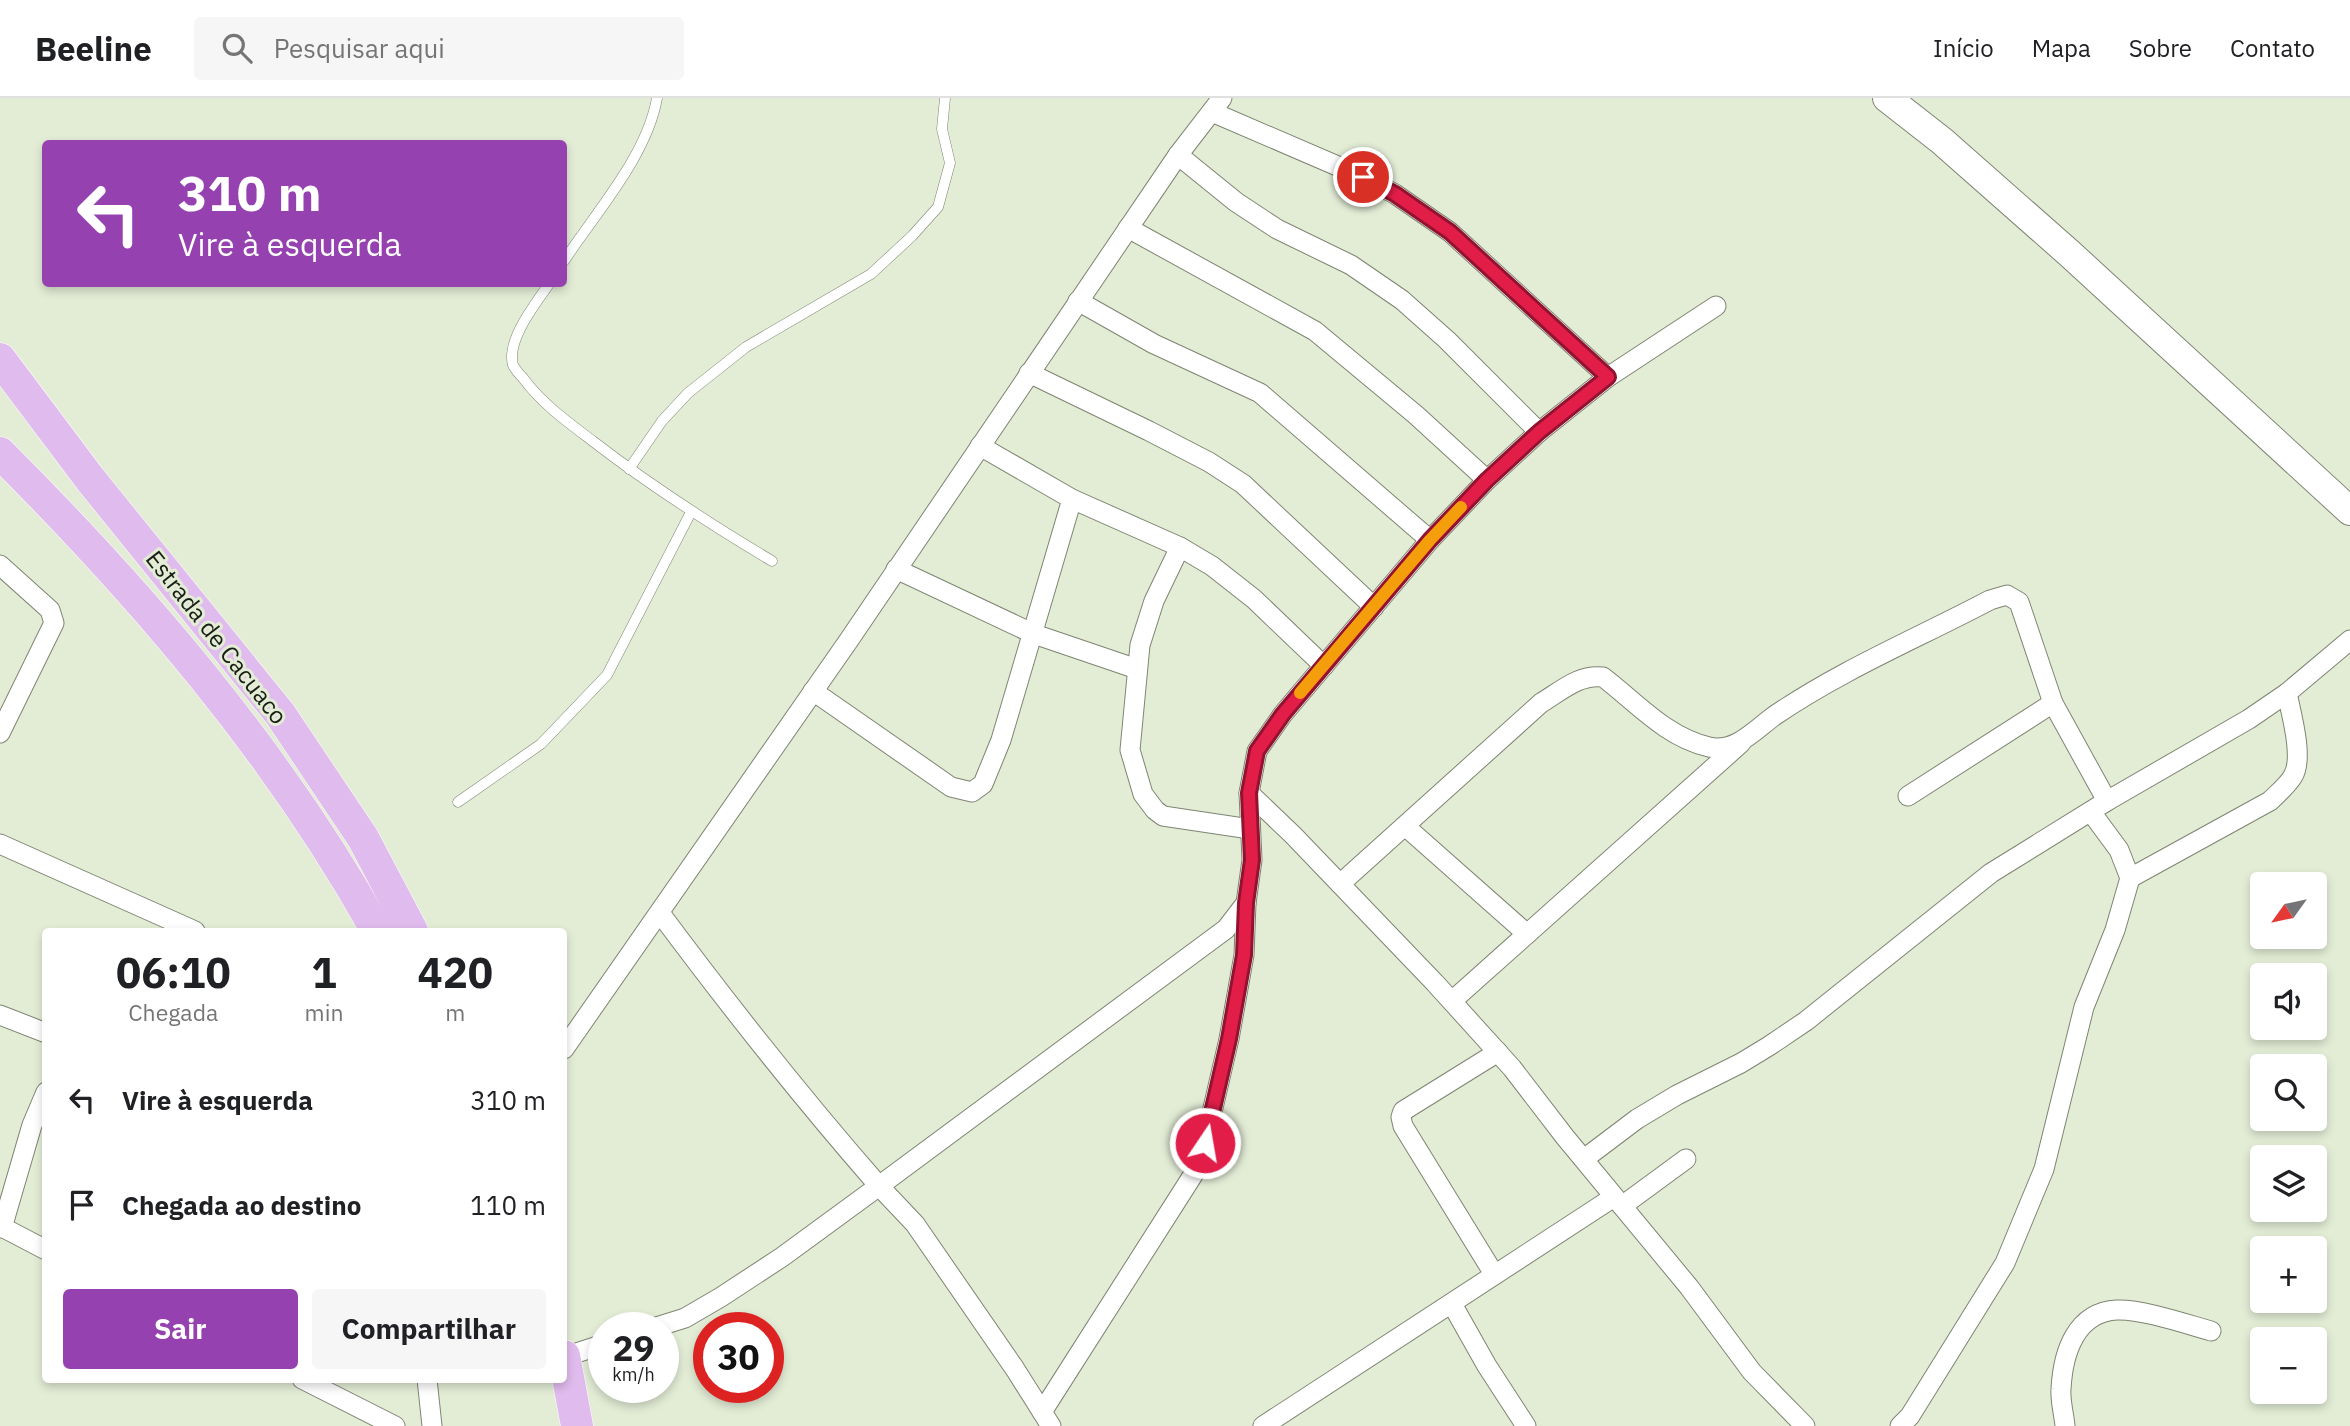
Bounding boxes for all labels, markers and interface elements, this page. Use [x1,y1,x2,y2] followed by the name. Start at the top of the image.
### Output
[194,17,684,80] search box
[35,27,152,70] text: Beeline
[218,29,256,67] icon: search
[274,31,445,65] text: Pesquisar aqui
[1933,32,1994,64] text: Início
[2032,32,2091,64] text: Mapa
[2129,32,2192,64] text: Sobre
[2230,32,2315,64] text: Contato
[1333,147,1393,207] pin
[1344,158,1382,196] icon: arrive
[178,161,322,224] text: 310 m
[63,168,154,259] icon: left
[178,223,402,265] text: Vire à esquerda
[139,544,295,730] street label: Estrada de Cacuaco
[2250,872,2328,948] north arrow
[2250,872,2327,1404] map controls
[116,945,231,1000] text: 06:10
[311,945,337,1000] text: 1
[417,945,493,1000] text: 420
[2250,963,2327,1040] button: sound
[128,997,218,1027] text: Chegada
[305,997,343,1027] text: min
[445,997,465,1027] text: m
[2250,1054,2327,1131] button: search
[63,1081,101,1119] icon: left
[122,1083,313,1117] text: Vire à esquerda
[470,1083,546,1117] text: 310 m
[1168,1106,1242,1180] position arrow
[2250,1145,2327,1222] button: layers
[63,1186,101,1224] icon: arrive
[122,1188,361,1222] text: Chegada ao destino
[470,1188,546,1222] text: 110 m
[2250,1236,2327,1313] button: +
[63,1289,298,1369] button: Sair
[312,1289,546,1369] button: Compartilhar
[693,1312,784,1403] speed limit sign: 30
[612,1325,655,1371] text: 29
[2250,1327,2327,1404] button: −
[612,1363,655,1386] text: km/h

